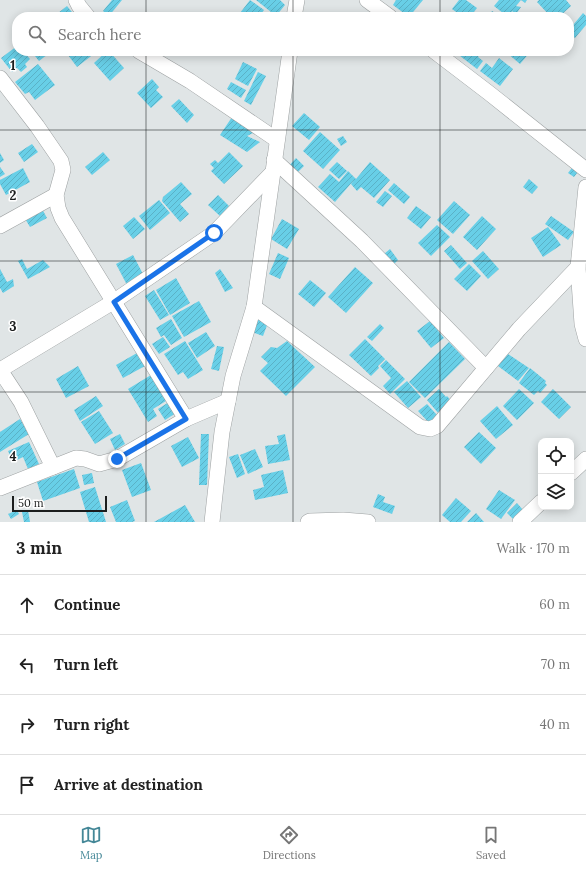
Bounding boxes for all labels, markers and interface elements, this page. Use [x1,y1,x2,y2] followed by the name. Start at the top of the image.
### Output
[12,12,574,56] search box
[26,23,48,45] icon: search
[58,25,141,44] text: Search here
[10,57,16,74] text: 1
[10,187,17,204] text: 2
[205,224,223,242] route start
[9,318,17,335] text: 3
[538,438,574,510] map controls
[538,438,574,474] button: locate
[9,448,17,465] text: 4
[108,450,126,468] route end
[538,474,574,510] button: layers
[12,494,107,513] scale bar
[18,496,44,510] text: 50 m
[16,537,62,559] text: 3 min
[496,540,570,557] text: Walk · 170 m
[16,594,38,616] icon: ahead
[54,595,120,614] text: Continue
[539,596,570,613] text: 60 m
[16,654,38,676] icon: left
[54,655,118,674] text: Turn left
[541,656,570,673] text: 70 m
[16,714,38,736] icon: right
[54,715,130,734] text: Turn right
[540,716,570,733] text: 40 m
[16,774,38,796] icon: arrive
[54,775,203,794] text: Arrive at destination
[80,824,102,862] tab: Map
[263,824,316,862] tab: Directions
[476,824,506,862] tab: Saved

